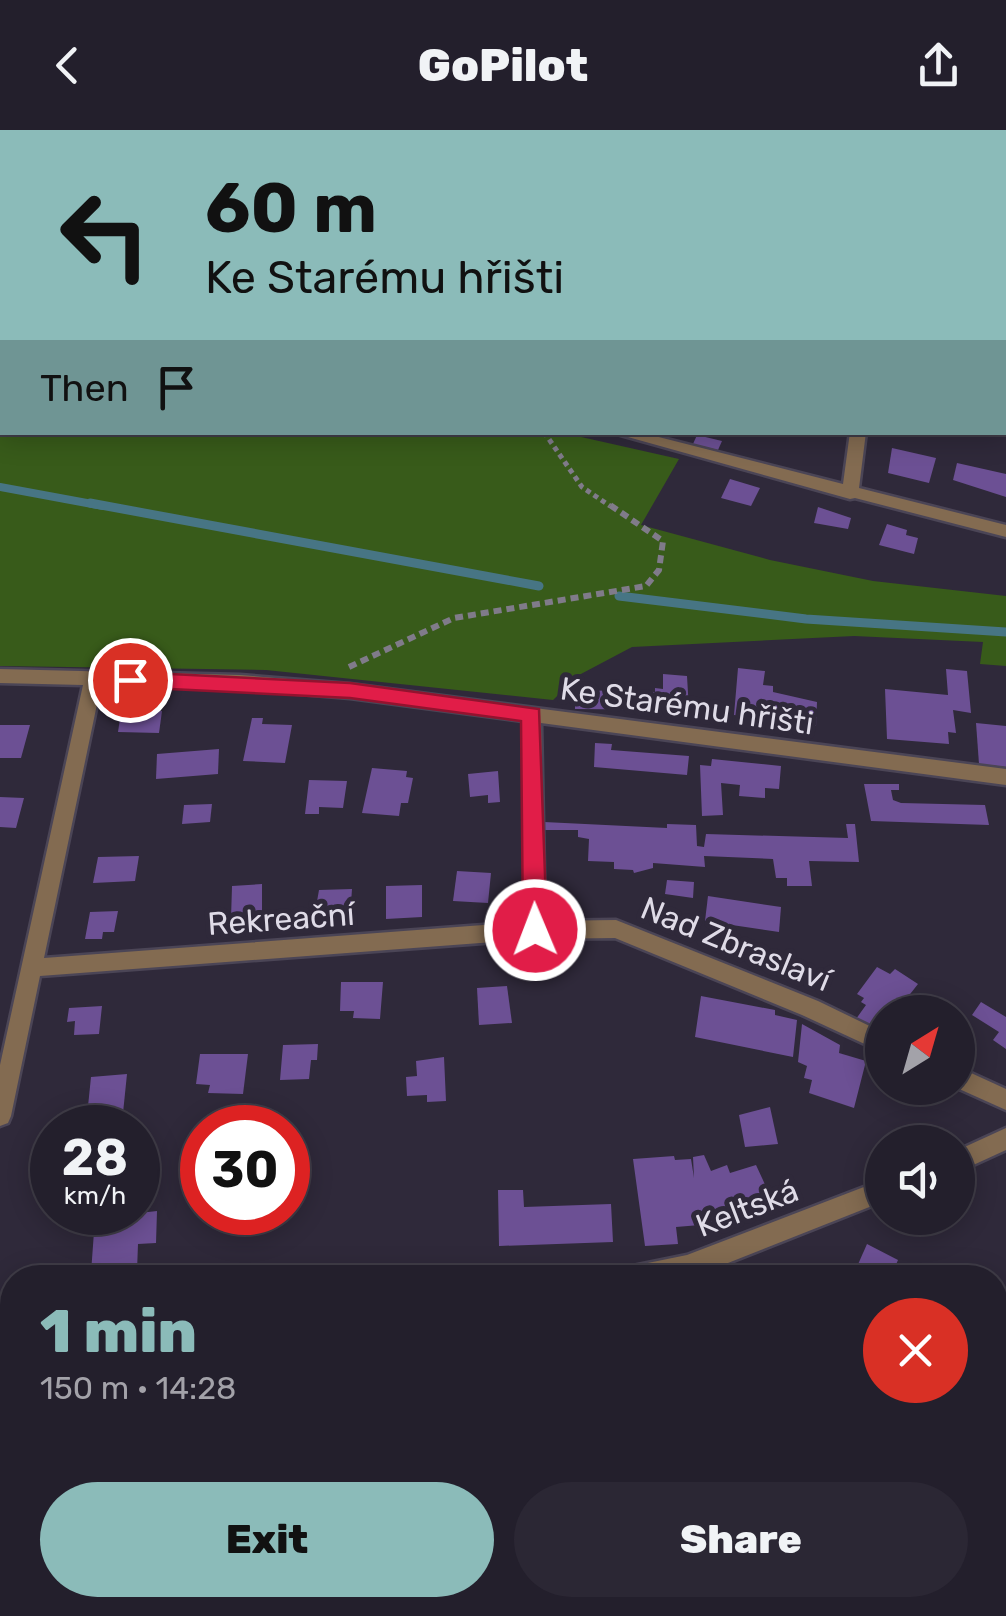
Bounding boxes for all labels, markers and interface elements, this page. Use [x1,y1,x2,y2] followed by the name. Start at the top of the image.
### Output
[40,38,95,93] icon: back
[911,38,966,93] icon: share
[418,39,588,92] text: GoPilot
[205,167,377,250] text: 60 m
[40,170,170,300] icon: left
[205,251,564,304] text: Ke Starému hřišti
[149,360,204,415] icon: arrive
[40,365,129,411] text: Then
[88,638,173,723] pin
[103,653,158,708] icon: arrive
[558,669,816,743] street label: Ke Starému hřišti
[483,878,587,982] position arrow
[635,889,839,1000] street label: Nad Zbraslaví
[206,895,358,943] street label: Rekreační
[865,995,975,1105] north arrow
[865,995,975,1235] map controls
[180,1105,310,1235] speed limit sign: 30
[865,1125,975,1235] button: sound
[62,1128,128,1188] text: 28
[690,1171,804,1245] street label: Keltská
[64,1181,126,1210] text: km/h
[40,1296,197,1367] text: 1 min
[863,1298,968,1403] button: close
[40,1369,236,1407] text: 150 m · 14:28
[40,1482,494,1597] button: Exit
[514,1482,968,1597] button: Share

